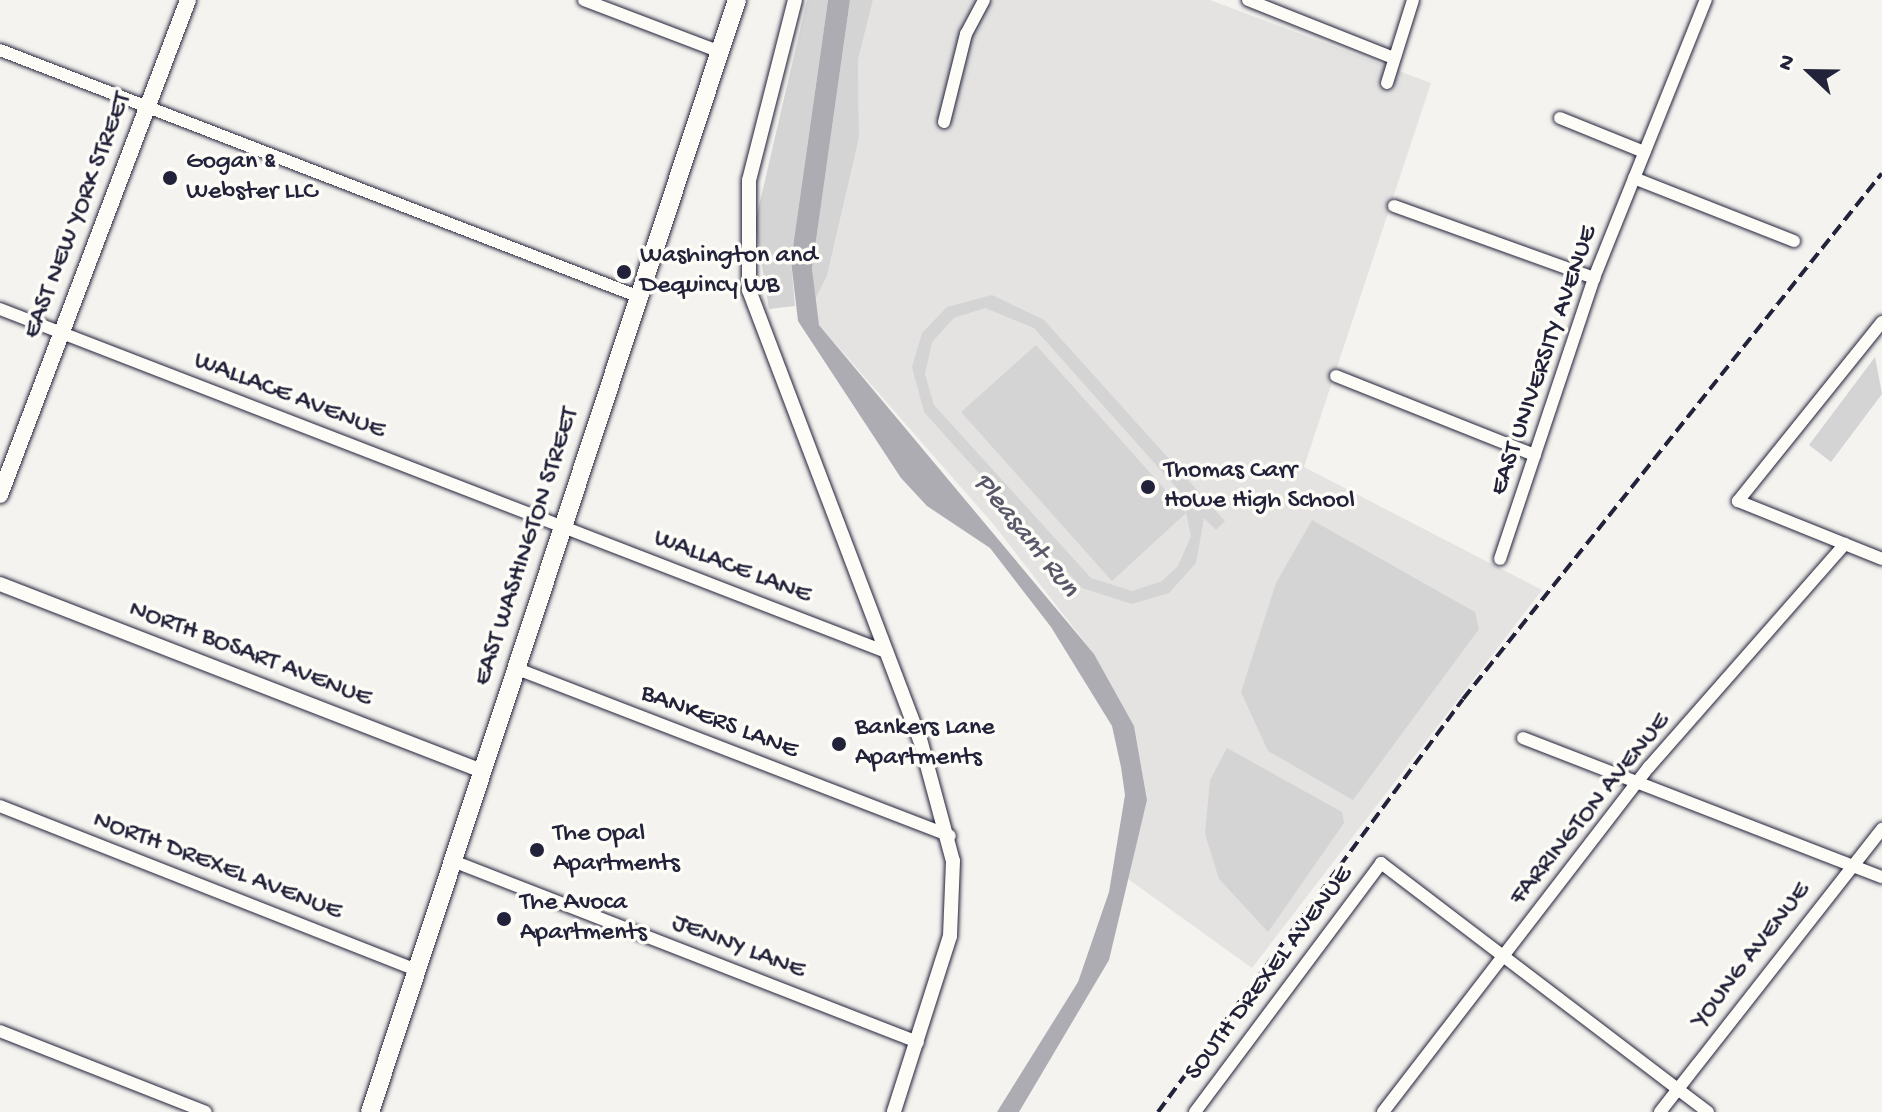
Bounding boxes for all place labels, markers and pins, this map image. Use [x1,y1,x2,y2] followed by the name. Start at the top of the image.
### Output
[186,147,317,208] place label: Gogan & Webster LLC
[161,169,179,187] marker: Gogan & Webster LLC
[640,241,817,302] place label: Washington and Dequincy WB
[615,263,633,281] marker: Washington and Dequincy WB
[1164,456,1355,518] place label: Thomas Carr Howe High School
[1139,478,1157,496] marker: Thomas Carr Howe High School
[855,713,995,774] place label: Bankers Lane Apartments
[830,735,848,753] marker: Bankers Lane Apartments
[553,819,680,880] place label: The Opal Apartments
[528,841,546,859] marker: The Opal Apartments
[520,888,647,950] place label: The Avoca Apartments
[495,910,513,928] marker: The Avoca Apartments

